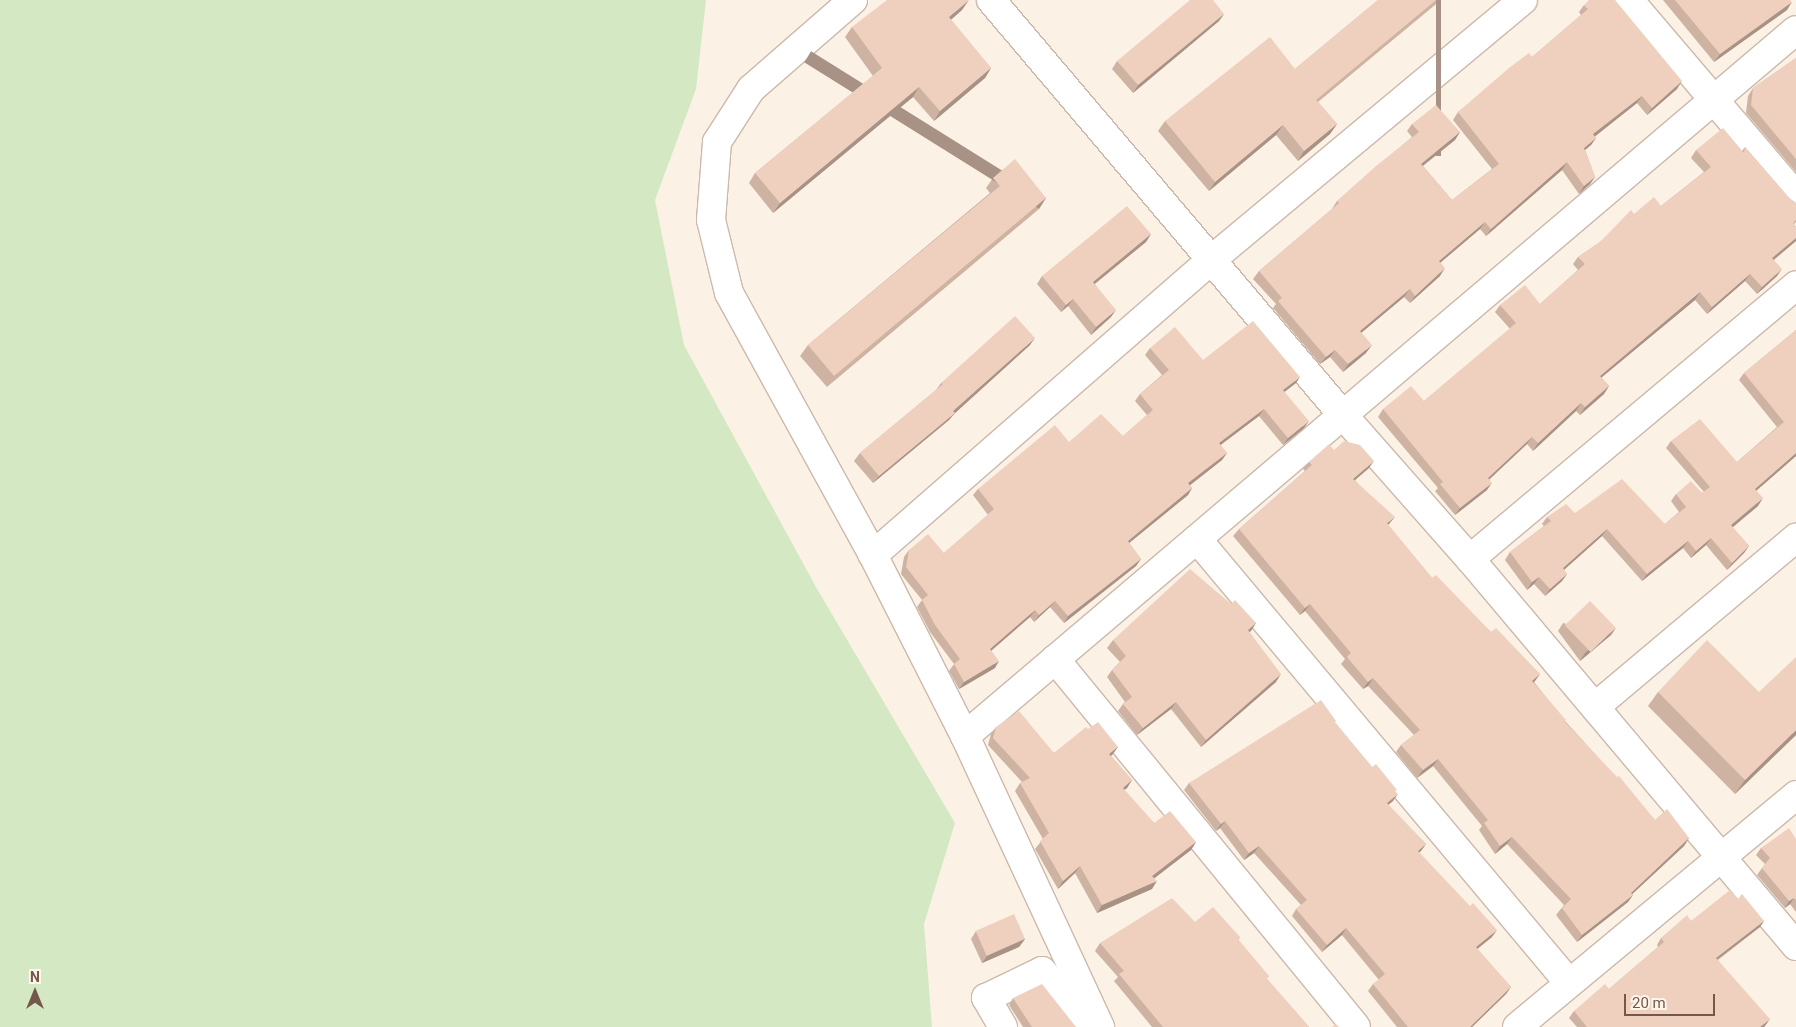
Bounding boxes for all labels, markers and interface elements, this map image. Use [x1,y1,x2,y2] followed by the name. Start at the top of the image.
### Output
[10,967,60,1017] north arrow
[30,969,40,985] text: N
[1626,984,1717,1016] scale bar
[1632,994,1666,1012] text: 20 m

